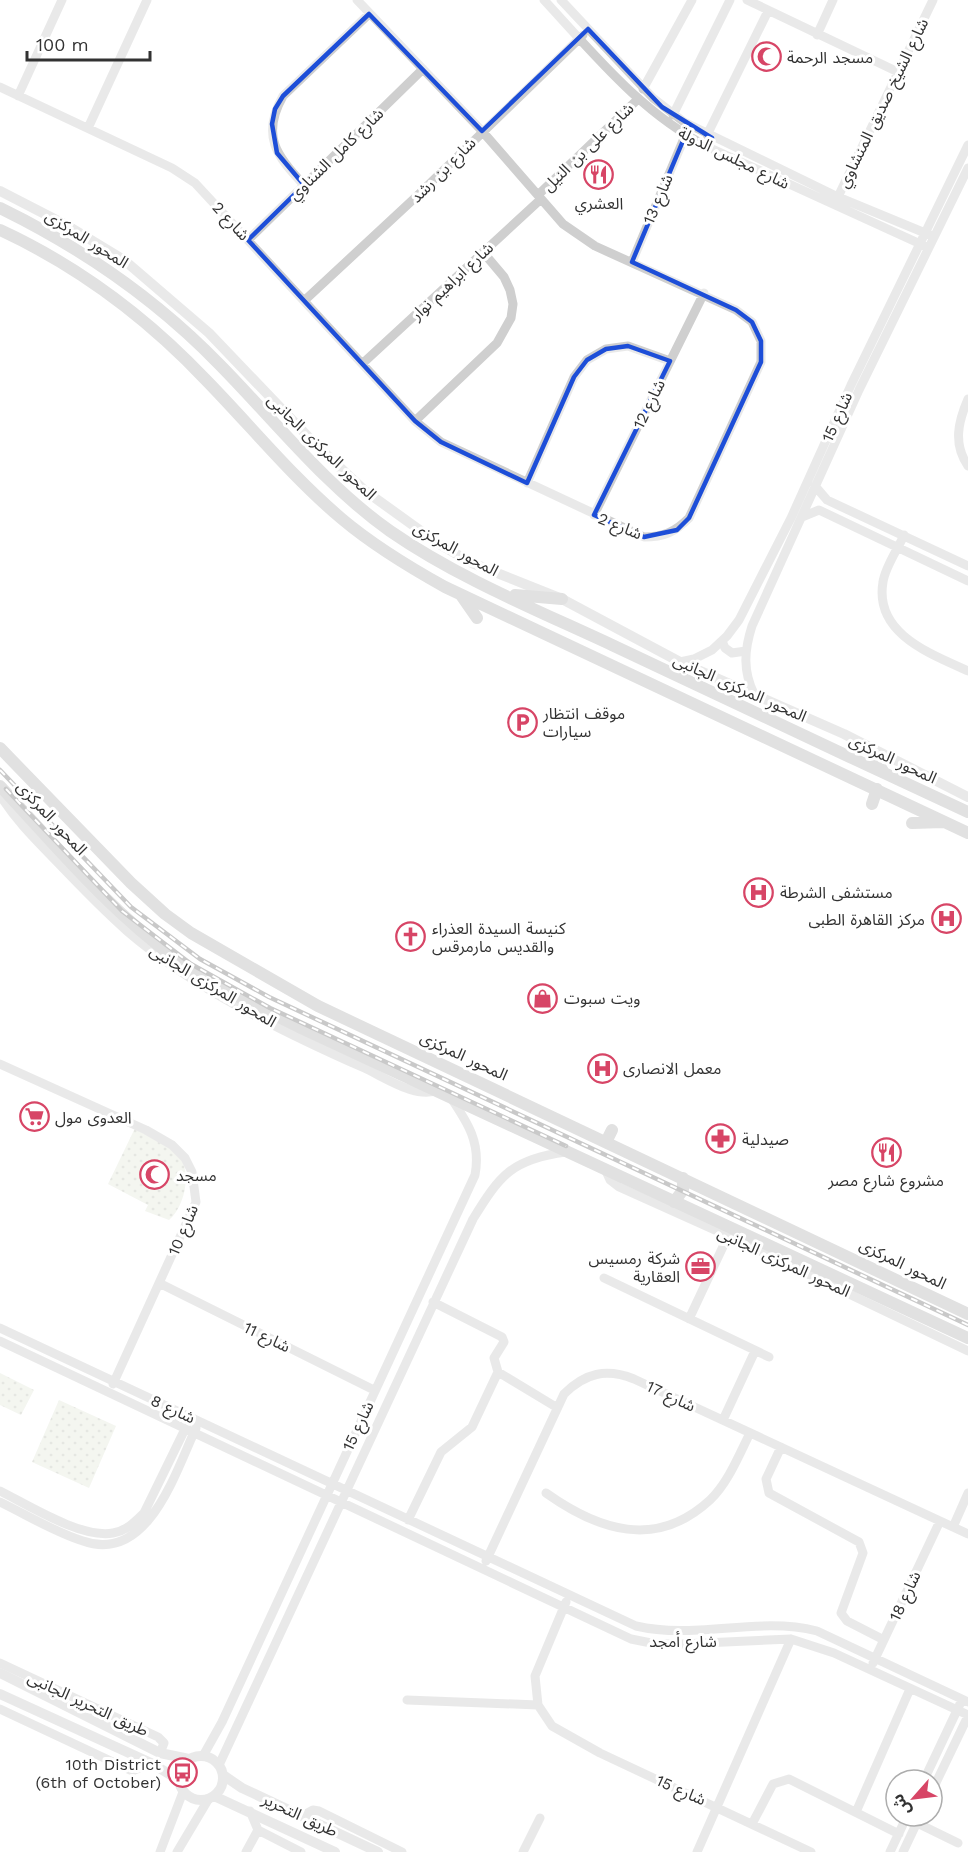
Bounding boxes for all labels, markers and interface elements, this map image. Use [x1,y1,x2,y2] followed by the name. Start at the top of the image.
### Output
[834,15,935,192] street label: شارع الشيخ صديق المنشاوي
[27,24,150,62] scale bar
[36,34,89,55] text: 100 m
[750,41,782,73] mosque icon: مسجد الرحمة
[787,48,873,67] place label: مسجد الرحمة
[539,99,640,197] street label: شارع على بن النيل
[285,104,389,206] street label: شارع كامل الشناوي
[674,123,793,196] street label: شارع مجلس الدولة
[406,133,482,209] street label: شارع بن رشد
[583,159,615,191] restaurant icon: العشري
[639,171,680,228] street label: شارع 13
[575,194,623,215] place label: العشري
[206,198,254,246] street label: شارع 2
[42,206,132,272] street label: المحور المركزى
[406,238,499,327] street label: شارع ابراهيم نوار
[629,376,672,433] street label: شارع 12
[818,389,859,446] street label: شارع 15
[264,390,380,504] street label: المحور المركزى الجانبى
[594,509,645,546] street label: شارع 2
[410,518,502,580] street label: المحور المركزى
[670,650,810,726] street label: المحور المركزى الجانبى
[542,704,625,741] place label: موقف انتظار سيارات
[506,706,538,738] parking icon: موقف انتظار سيارات
[846,730,940,788] street label: المحور المركزى
[13,777,91,859] street label: المحور المركزى
[743,876,775,908] hospital icon: مستشفى الشرطة
[780,883,893,902] place label: مستشفى الشرطة
[930,903,962,935] hospital icon: مركز القاهرة الطبى
[809,910,925,929] place label: مركز القاهرة الطبى
[432,919,566,956] place label: كنيسة السيدة العذراء والقديس مارمرقس
[395,921,427,953] church icon: كنيسة السيدة العذراء والقديس مارمرقس
[146,941,280,1031] street label: المحور المركزى الجانبى
[527,982,559,1014] shop icon: ويت سبوت
[564,989,640,1008] place label: ويت سبوت
[417,1027,511,1085] street label: المحور المركزى
[586,1052,618,1084] hospital icon: معمل الانصارى
[623,1059,721,1078] place label: معمل الانصارى
[18,1101,50,1133] supermarket icon: العدوى مول
[55,1108,132,1128] place label: العدوى مول
[705,1123,737,1155] pharmacy icon: صيدلية
[742,1130,789,1149] place label: صيدلية
[870,1136,902,1168] restaurant icon: مشروع شارع مصر
[139,1159,171,1191] mosque icon: مسجد
[176,1166,217,1185] place label: مسجد
[827,1171,944,1193] place label: مشروع شارع مصر
[164,1202,205,1259] street label: شارع 10
[715,1223,853,1301] street label: المحور المركزى الجانبى
[856,1235,950,1293] street label: المحور المركزى
[588,1249,680,1286] place label: شركة رمسيس العقارية
[685,1251,717,1283] office icon: شركة رمسيس العقارية
[239,1318,293,1359] street label: شارع 11
[642,1376,699,1418] street label: شارع 17
[147,1391,198,1430] street label: شارع 8
[338,1398,380,1455] street label: شارع 15
[885,1568,927,1625] street label: شارع 18
[649,1631,717,1654] street label: شارع أمجد
[24,1668,151,1741] street label: طريق التحرير الجانبى
[36,1755,161,1792] place label: 10th District (6th of October)
[166,1757,198,1789] bus stop icon: 10th District (6th of October)
[884,1768,944,1828] north arrow
[652,1771,709,1812] street label: شارع 15
[258,1789,341,1842] street label: طريق التحرير
[888,1791,915,1819] text: ش

